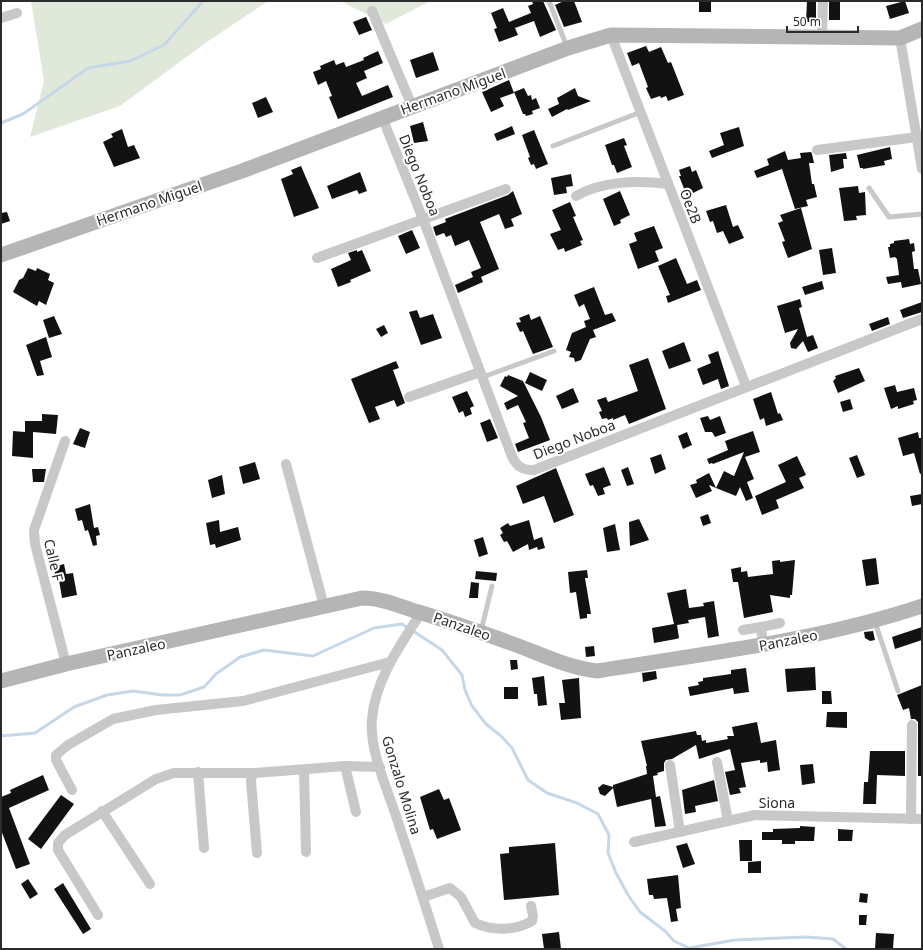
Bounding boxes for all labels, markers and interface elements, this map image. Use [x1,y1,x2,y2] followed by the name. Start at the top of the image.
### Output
[787,8,858,34] scale bar
[793,13,821,30] text: 50 m
[398,63,508,119] street label: Hermano Miguel
[395,131,445,219] street label: Diego Noboa
[94,176,204,230] street label: Hermano Miguel
[676,186,706,226] street label: Oe2B
[530,415,618,463] street label: Diego Noboa
[40,537,68,583] street label: Calle F
[431,607,493,645] street label: Panzaleo
[757,625,819,655] street label: Panzaleo
[105,634,167,664] street label: Panzaleo
[378,733,426,837] street label: Gonzalo Molina
[759,793,795,812] street label: Siona

